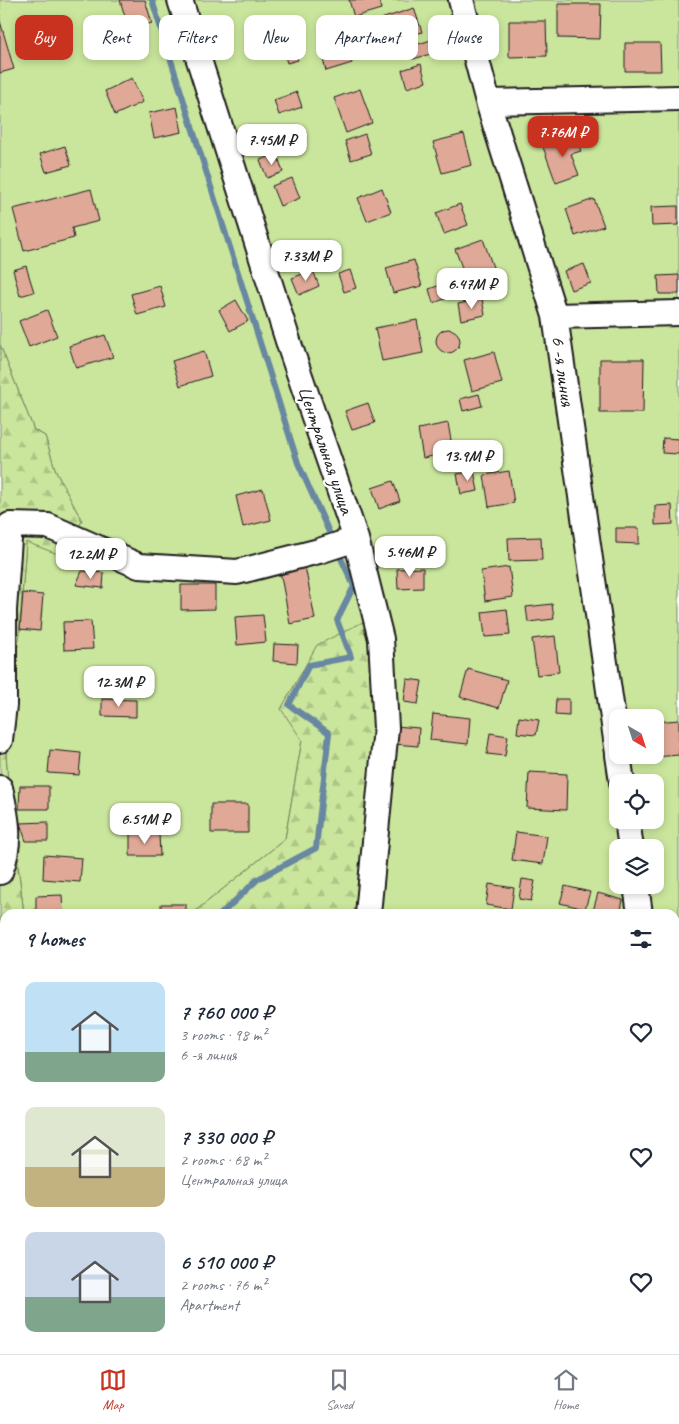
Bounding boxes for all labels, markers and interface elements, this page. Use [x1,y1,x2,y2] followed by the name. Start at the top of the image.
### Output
[15,15,73,60] chip: Buy
[83,15,149,60] chip: Rent
[159,15,234,60] chip: Filters
[244,15,306,60] chip: New
[316,15,418,60] chip: Apartment
[428,15,499,60] chip: House
[517,116,609,158] pin: 7.76M ₽
[539,122,587,142] text: 7.76M ₽
[226,124,318,166] pin: 7.45M ₽
[248,130,296,150] text: 7.45M ₽
[260,240,352,282] pin: 7.33M ₽
[282,246,330,266] text: 7.33M ₽
[426,268,518,310] pin: 6.47M ₽
[448,274,496,294] text: 6.47M ₽
[546,334,580,409] street label: 6 -я линия
[292,383,360,519] street label: Центральная улица
[422,440,514,482] pin: 13.9M ₽
[444,446,492,466] text: 13.9M ₽
[364,536,456,578] pin: 5.46M ₽
[45,538,137,580] pin: 12.2M ₽
[386,542,434,562] text: 5.46M ₽
[67,544,115,564] text: 12.2M ₽
[73,666,165,708] pin: 12.3M ₽
[95,672,143,692] text: 12.3M ₽
[609,709,664,764] north arrow
[609,709,664,894] map controls
[609,774,664,829] button: locate
[99,802,191,845] pin: 6.51M ₽
[121,809,169,829] text: 6.51M ₽
[609,839,664,894] button: layers
[627,925,655,953] icon: filters
[25,926,84,952] text: 9 homes
[180,999,273,1025] text: 7 760 000 ₽
[65,1002,125,1062] icon: home
[627,1018,655,1046] icon: heart
[180,1025,266,1045] text: 3 rooms · 98 m²
[180,1045,237,1065] text: 6 -я линия
[180,1124,272,1150] text: 7 330 000 ₽
[65,1127,125,1187] icon: home
[627,1143,655,1171] icon: heart
[180,1150,266,1170] text: 2 rooms · 68 m²
[180,1170,287,1190] text: Центральная улица
[180,1249,272,1275] text: 6 510 000 ₽
[65,1252,125,1312] icon: home
[627,1268,655,1296] icon: heart
[180,1275,266,1295] text: 2 rooms · 76 m²
[180,1295,239,1315] text: Apartment
[99,1366,127,1413] tab: Map
[325,1366,353,1413] tab: Saved
[552,1366,580,1413] tab: Home

